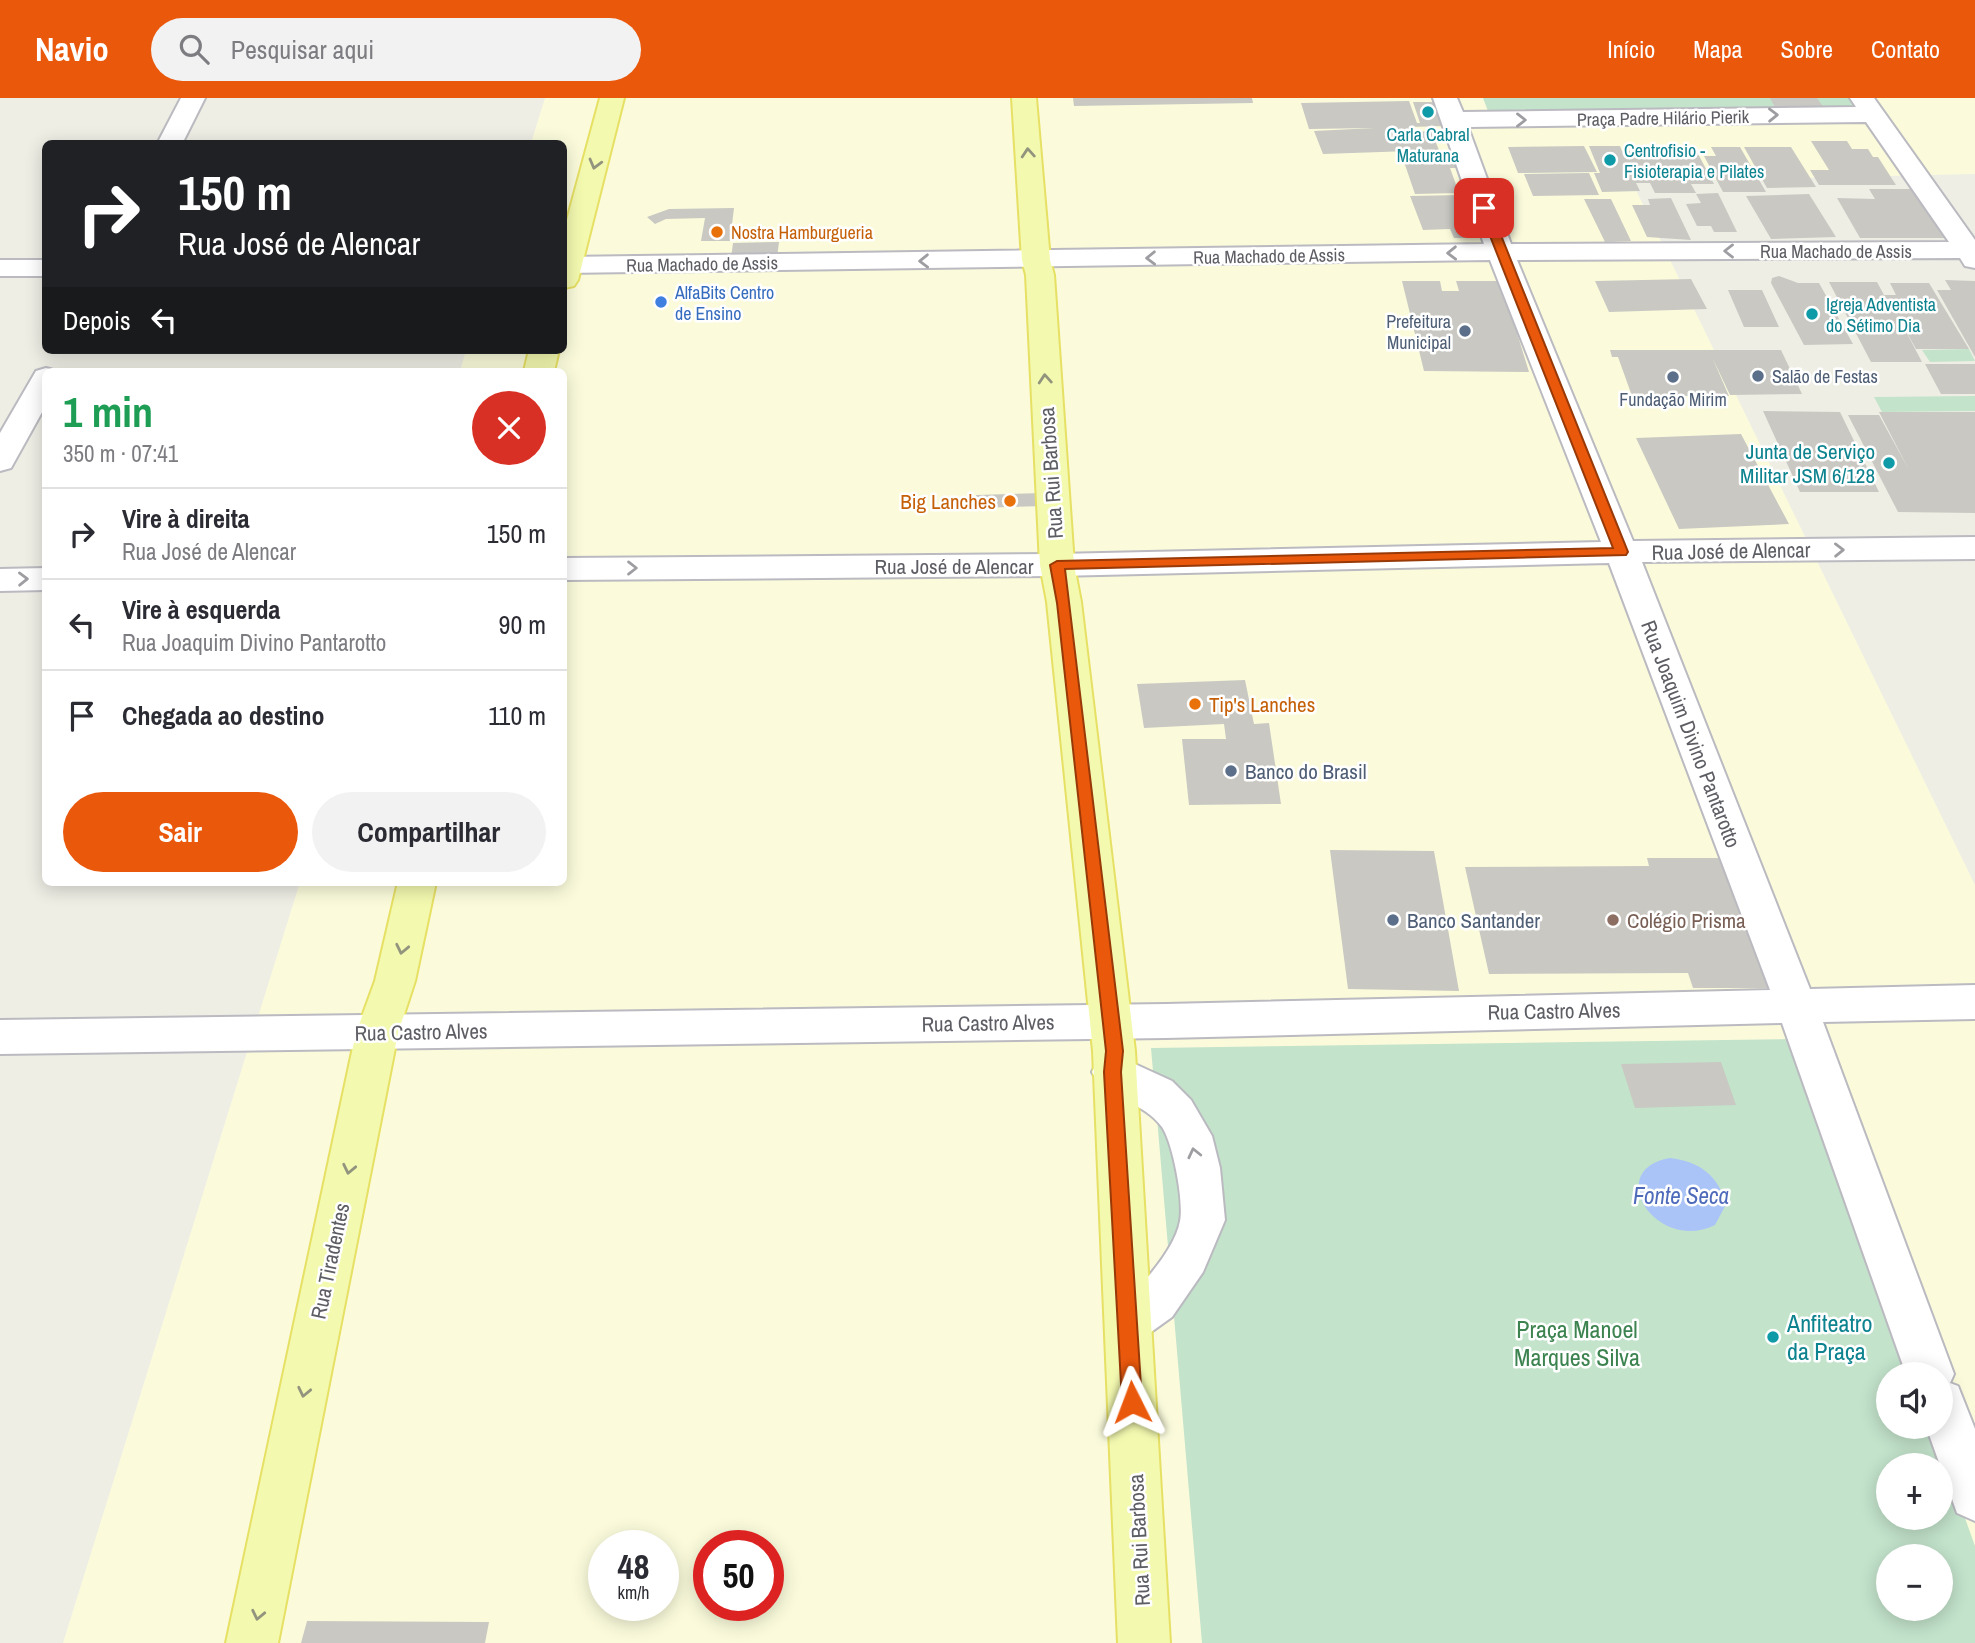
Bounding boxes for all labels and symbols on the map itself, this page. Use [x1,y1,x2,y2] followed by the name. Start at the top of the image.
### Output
[1420,104,1436,120] marker: Carla Cabral Maturana
[1577,104,1750,132] street label: Praça Padre Hilário Pierik
[1768,108,1779,123] one-way arrow
[1517,112,1527,128] one-way arrow
[1387,122,1469,168] place label: Carla Cabral Maturana
[1624,138,1764,184] place label: Centrofisio - Fisioterapia e Pilates
[1021,147,1036,158] one-way arrow
[1602,152,1618,168] marker: Centrofisio - Fisioterapia e Pilates
[588,158,603,170] one-way arrow
[1454,178,1514,238] pin
[731,220,873,245] place label: Nostra Hamburgueria
[709,224,725,240] marker: Nostra Hamburgueria
[1760,239,1912,264] street label: Rua Machado de Assis
[1193,242,1345,270] street label: Rua Machado de Assis
[1723,243,1733,259] one-way arrow
[1446,245,1457,261] one-way arrow
[626,250,778,278] street label: Rua Machado de Assis
[1145,250,1156,266] one-way arrow
[918,253,928,269] one-way arrow
[674,280,774,326] place label: AlfaBits Centro de Ensino
[1826,292,1936,338] place label: Igreja Adventista do Sétimo Dia
[653,294,669,310] marker: AlfaBits Centro de Ensino
[1804,306,1820,322] marker: Igreja Adventista do Sétimo Dia
[1386,309,1451,355] place label: Prefeitura Municipal
[1457,323,1473,339] marker: Prefeitura Municipal
[1772,364,1878,389] place label: Salão de Festas
[1750,368,1766,384] marker: Salão de Festas
[1665,369,1681,385] marker: Fundação Mirim
[1038,373,1053,384] one-way arrow
[1619,387,1727,412] place label: Fundação Mirim
[1032,406,1070,540] street label: Rua Rui Barbosa
[1740,437,1875,490] place label: Junta de Serviço Militar JSM 6/128
[1881,455,1897,471] marker: Junta de Serviço Militar JSM 6/128
[900,487,996,516] place label: Big Lanches
[1002,493,1018,509] marker: Big Lanches
[1651,535,1811,567] street label: Rua José de Alencar
[1834,542,1845,557] one-way arrow
[875,552,1034,581] street label: Rua José de Alencar
[626,561,637,576] one-way arrow
[18,572,29,587] one-way arrow
[1634,616,1748,852] street label: Rua Joaquim Divino Pantarotto
[1209,690,1315,719] place label: Tip's Lanches
[1187,696,1203,712] marker: Tip's Lanches
[1245,757,1367,786] place label: Banco do Brasil
[1223,763,1239,779] marker: Banco do Brasil
[1407,906,1540,935] place label: Banco Santander
[1627,906,1746,935] place label: Colégio Prisma
[1385,912,1401,928] marker: Banco Santander
[1605,912,1621,928] marker: Colégio Prisma
[396,943,410,955] one-way arrow
[1487,995,1621,1027] street label: Rua Castro Alves
[921,1007,1055,1039] street label: Rua Castro Alves
[354,1016,488,1048] street label: Rua Castro Alves
[1188,1147,1202,1159] one-way arrow
[342,1163,357,1175] one-way arrow
[1633,1180,1729,1211] water label: Fonte Seca
[304,1200,356,1322] street label: Rua Tiradentes
[1786,1307,1872,1367] place label: Anfiteatro da Praça
[1514,1313,1640,1373] park label: Praça Manoel Marques Silva
[1765,1329,1781,1345] marker: Anfiteatro da Praça
[1095,1365,1169,1439] position arrow
[297,1386,312,1398] one-way arrow
[1121,1473,1157,1607] street label: Rua Rui Barbosa
[693,1530,784,1621] speed limit sign: 50
[252,1609,267,1621] one-way arrow

